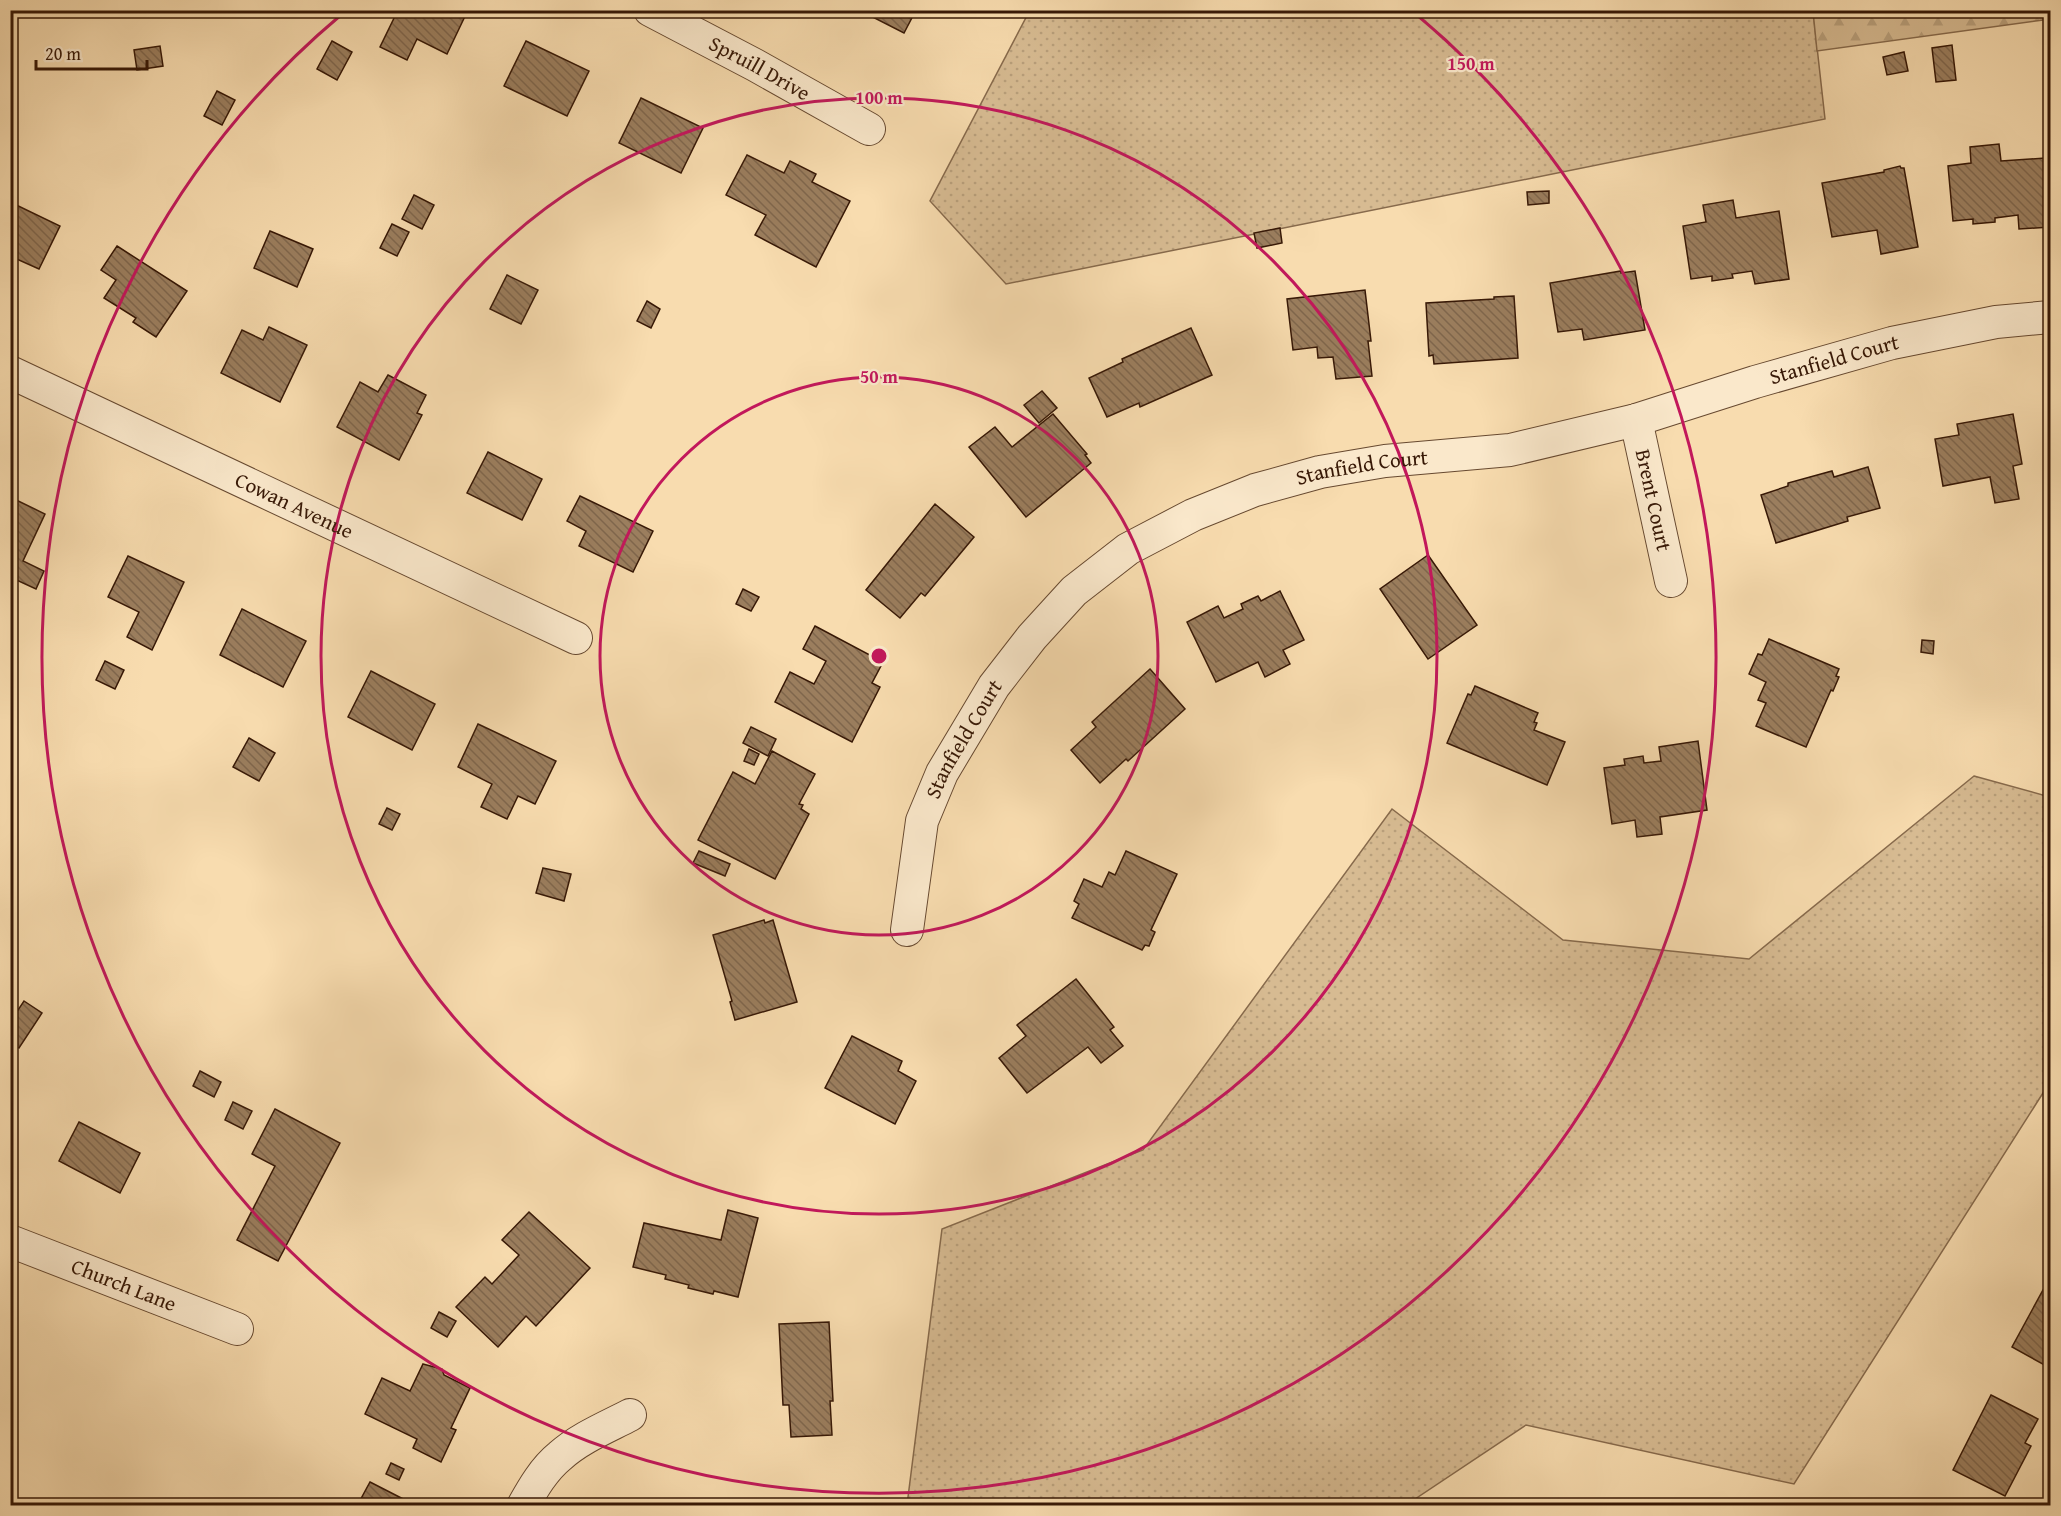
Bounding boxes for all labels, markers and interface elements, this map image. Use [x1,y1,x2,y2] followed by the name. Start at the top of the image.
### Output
[704,28,816,108] street label: Spruill Drive
[36,33,147,71] scale bar
[45,40,81,67] text: 20 m
[1447,50,1495,77] text: 150 m
[855,84,903,111] text: 100 m
[1766,326,1902,392] street label: Stanfield Court
[860,363,899,390] text: 50 m
[1292,441,1430,493] street label: Stanfield Court
[1628,446,1680,554] street label: Brent Court
[230,464,359,546] street label: Cowan Avenue
[869,646,889,666] centre of rings
[917,672,1009,803] street label: Stanfield Court
[67,1250,181,1319] street label: Church Lane

